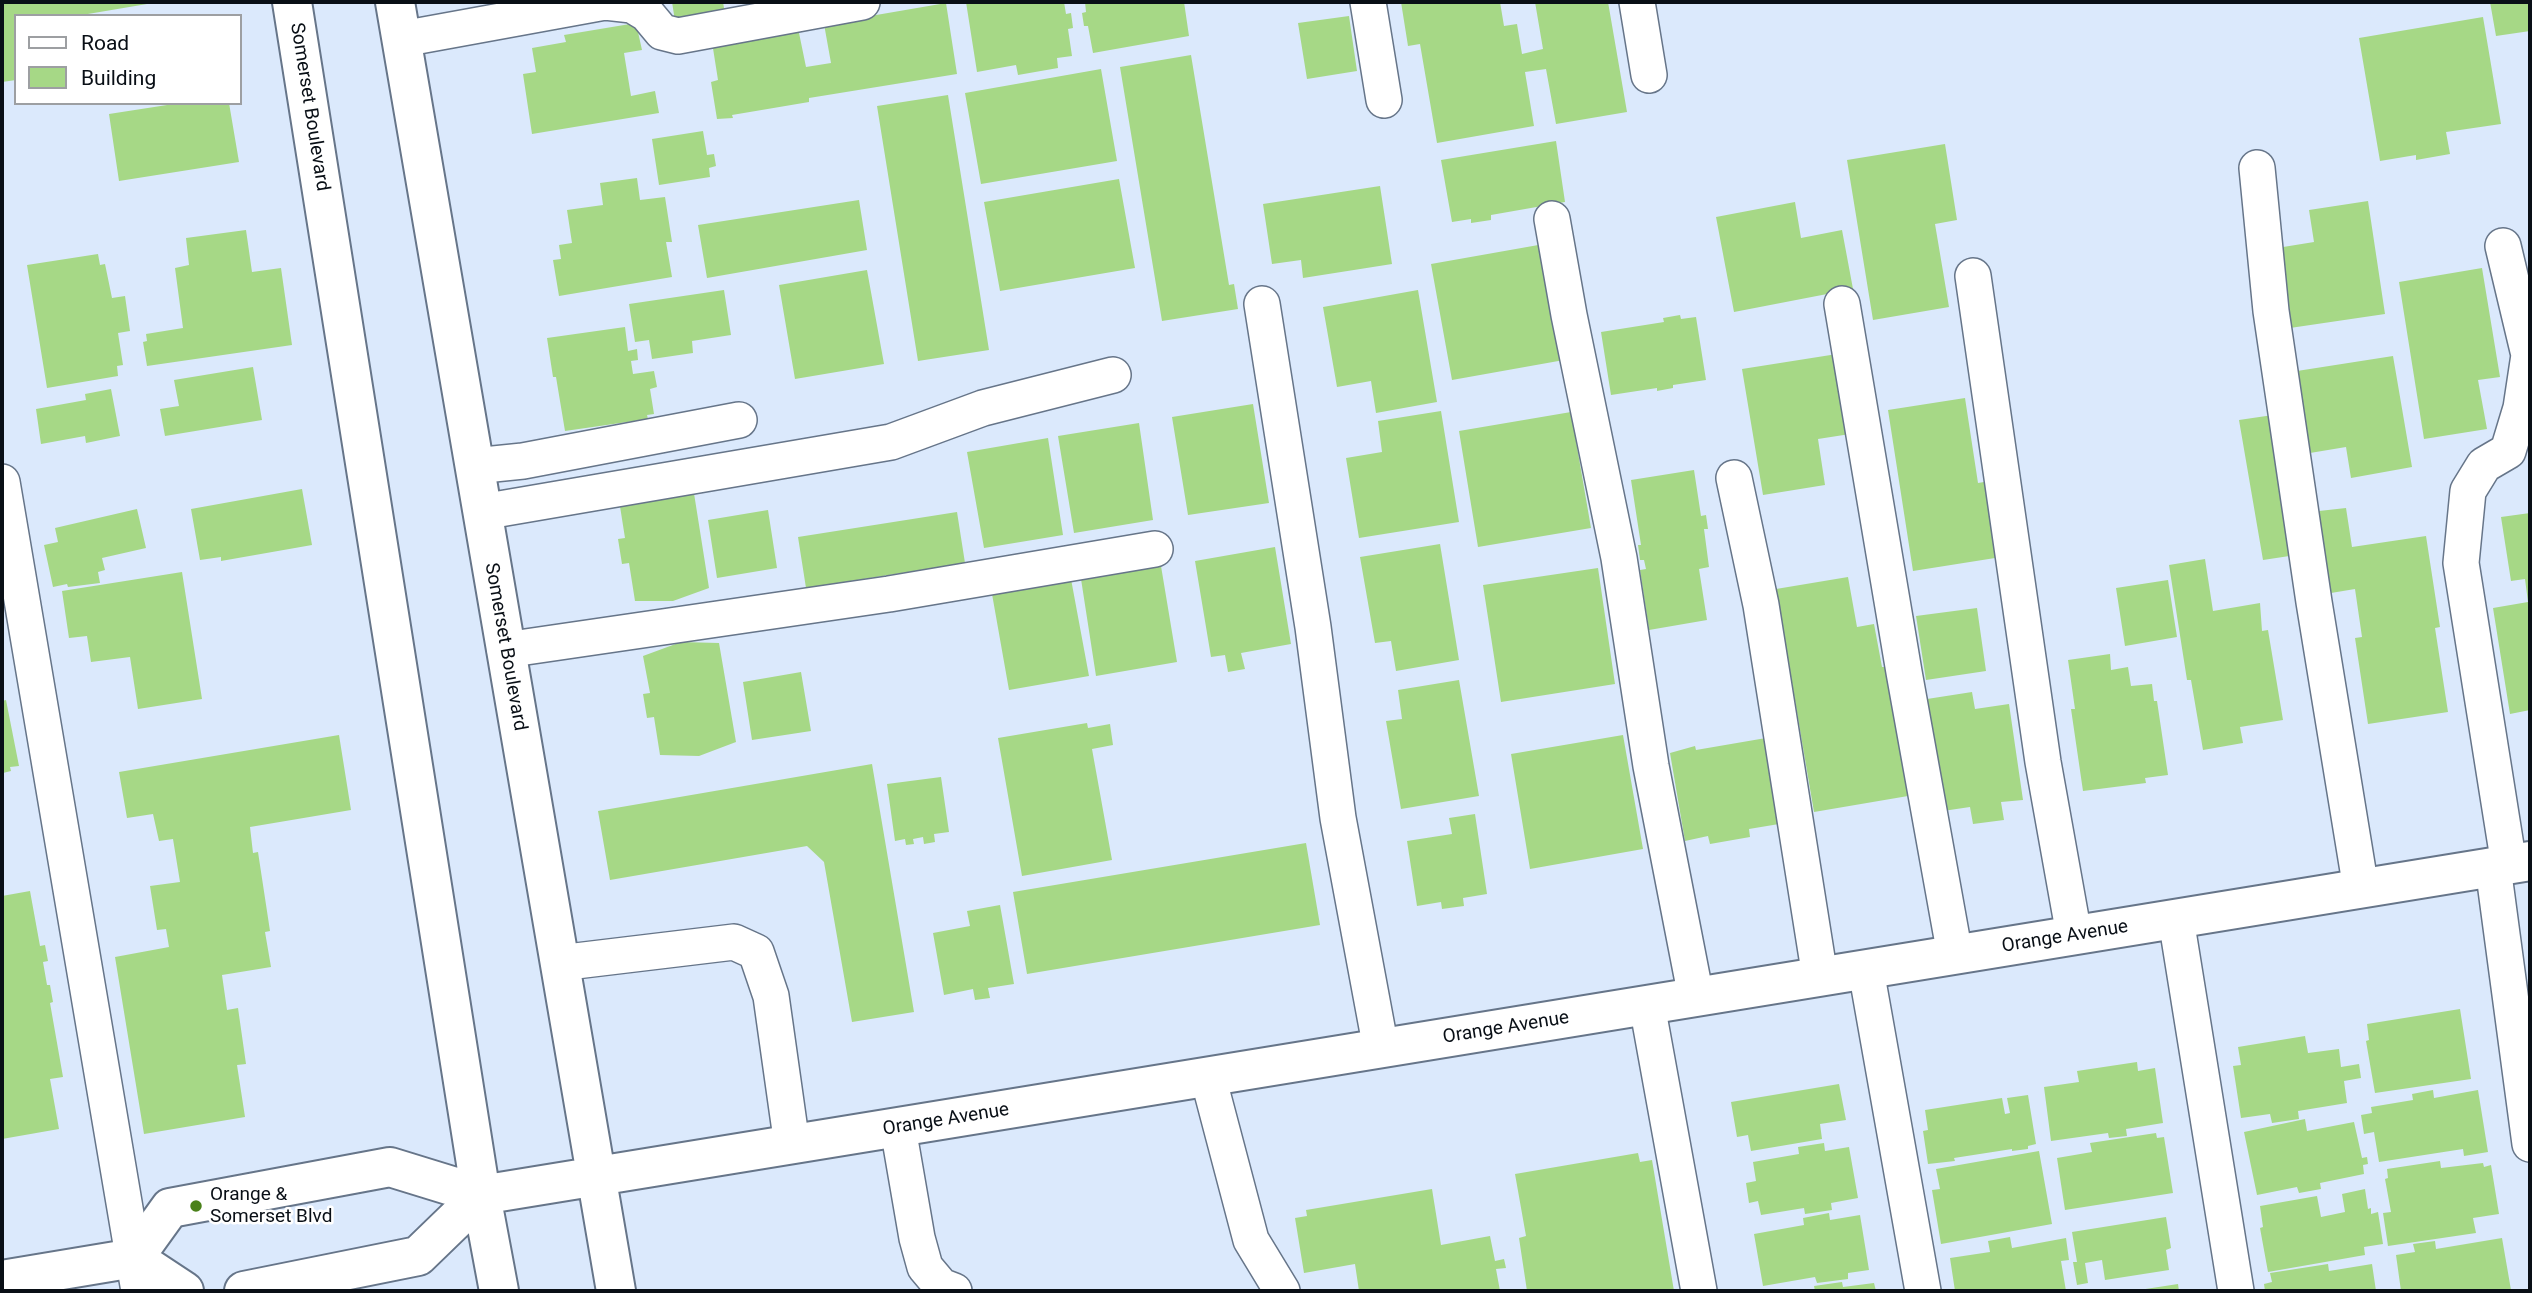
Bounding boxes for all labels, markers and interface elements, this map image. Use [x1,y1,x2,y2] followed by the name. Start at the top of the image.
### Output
[14,14,242,105] legend
[284,21,334,193] street label: Somerset Boulevard
[81,31,129,55] text: Road
[81,66,156,90] text: Building
[479,561,531,733] street label: Somerset Boulevard
[2000,916,2130,958] street label: Orange Avenue
[1441,1007,1571,1049] street label: Orange Avenue
[881,1099,1011,1141] street label: Orange Avenue
[210,1184,332,1228] place label: Orange & Somerset Blvd
[188,1198,204,1214] marker: Orange & Somerset Blvd

